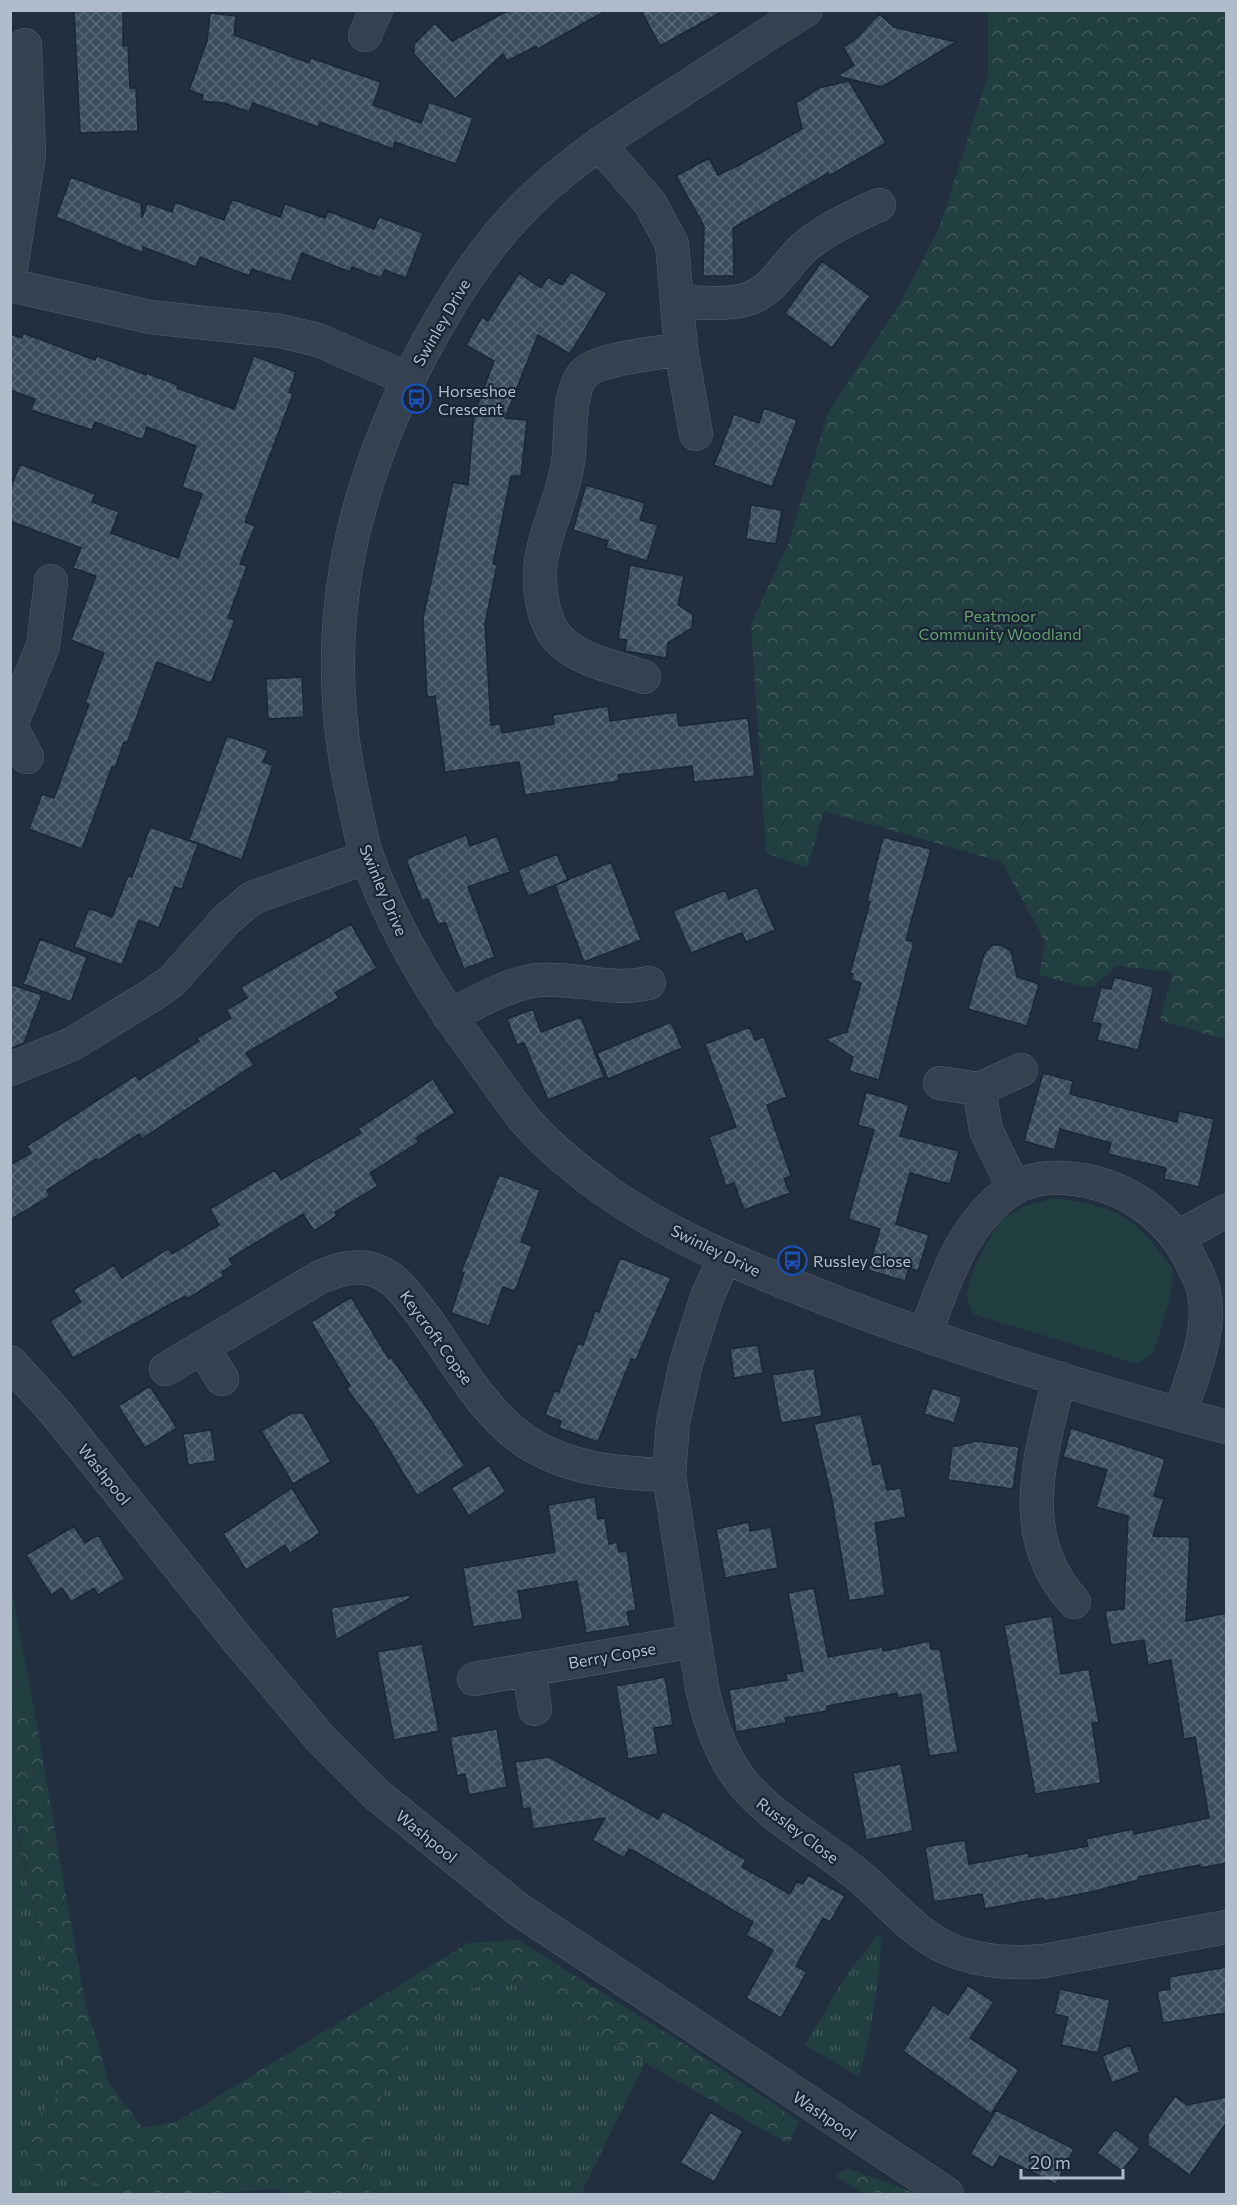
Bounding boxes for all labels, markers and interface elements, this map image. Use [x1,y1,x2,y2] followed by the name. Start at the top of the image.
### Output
[408,275,474,369] street label: Swinley Drive
[438,381,516,418] place label: Horseshoe Crescent
[401,383,433,415] bus stop icon: Horseshoe Crescent
[919,606,1081,643] park label: Peatmoor Community Woodland
[356,841,412,939] street label: Swinley Drive
[668,1220,764,1280] street label: Swinley Drive
[776,1244,808,1276] bus stop icon: Russley Close
[813,1251,911,1270] place label: Russley Close
[397,1286,477,1388] street label: Keycroft Copse
[75,1440,135,1508] street label: Washpool
[567,1638,657,1672] street label: Berry Copse
[753,1793,843,1867] street label: Russley Close
[393,1806,461,1866] street label: Washpool
[789,2087,861,2143] street label: Washpool
[1021,2142,1123,2180] scale bar
[1030,2151,1071,2173] text: 20 m

